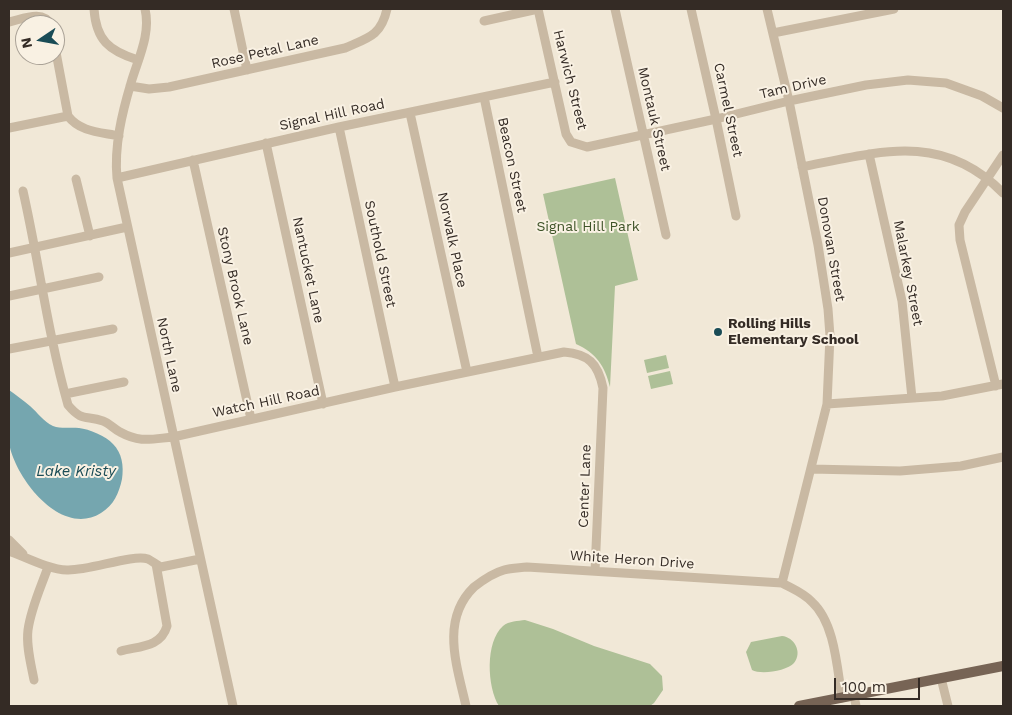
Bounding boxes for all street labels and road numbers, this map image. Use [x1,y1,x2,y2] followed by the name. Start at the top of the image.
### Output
[549,28,591,132] street label: Harwich Street
[210,31,320,73] street label: Rose Petal Lane
[710,61,746,159] street label: Carmel Street
[634,65,674,173] street label: Montauk Street
[758,71,828,103] street label: Tam Drive
[278,96,386,134] street label: Signal Hill Road
[494,116,530,214] street label: Beacon Street
[434,191,470,289] street label: Norwalk Place
[814,195,848,303] street label: Donovan Street
[360,199,400,309] street label: Southold Street
[289,215,327,325] street label: Nantucket Lane
[890,219,926,327] street label: Malarkey Street
[213,225,257,347] street label: Stony Brook Lane
[153,316,185,394] street label: North Lane
[211,382,321,422] street label: Watch Hill Road
[575,444,595,528] street label: Center Lane
[569,547,695,573] street label: White Heron Drive

